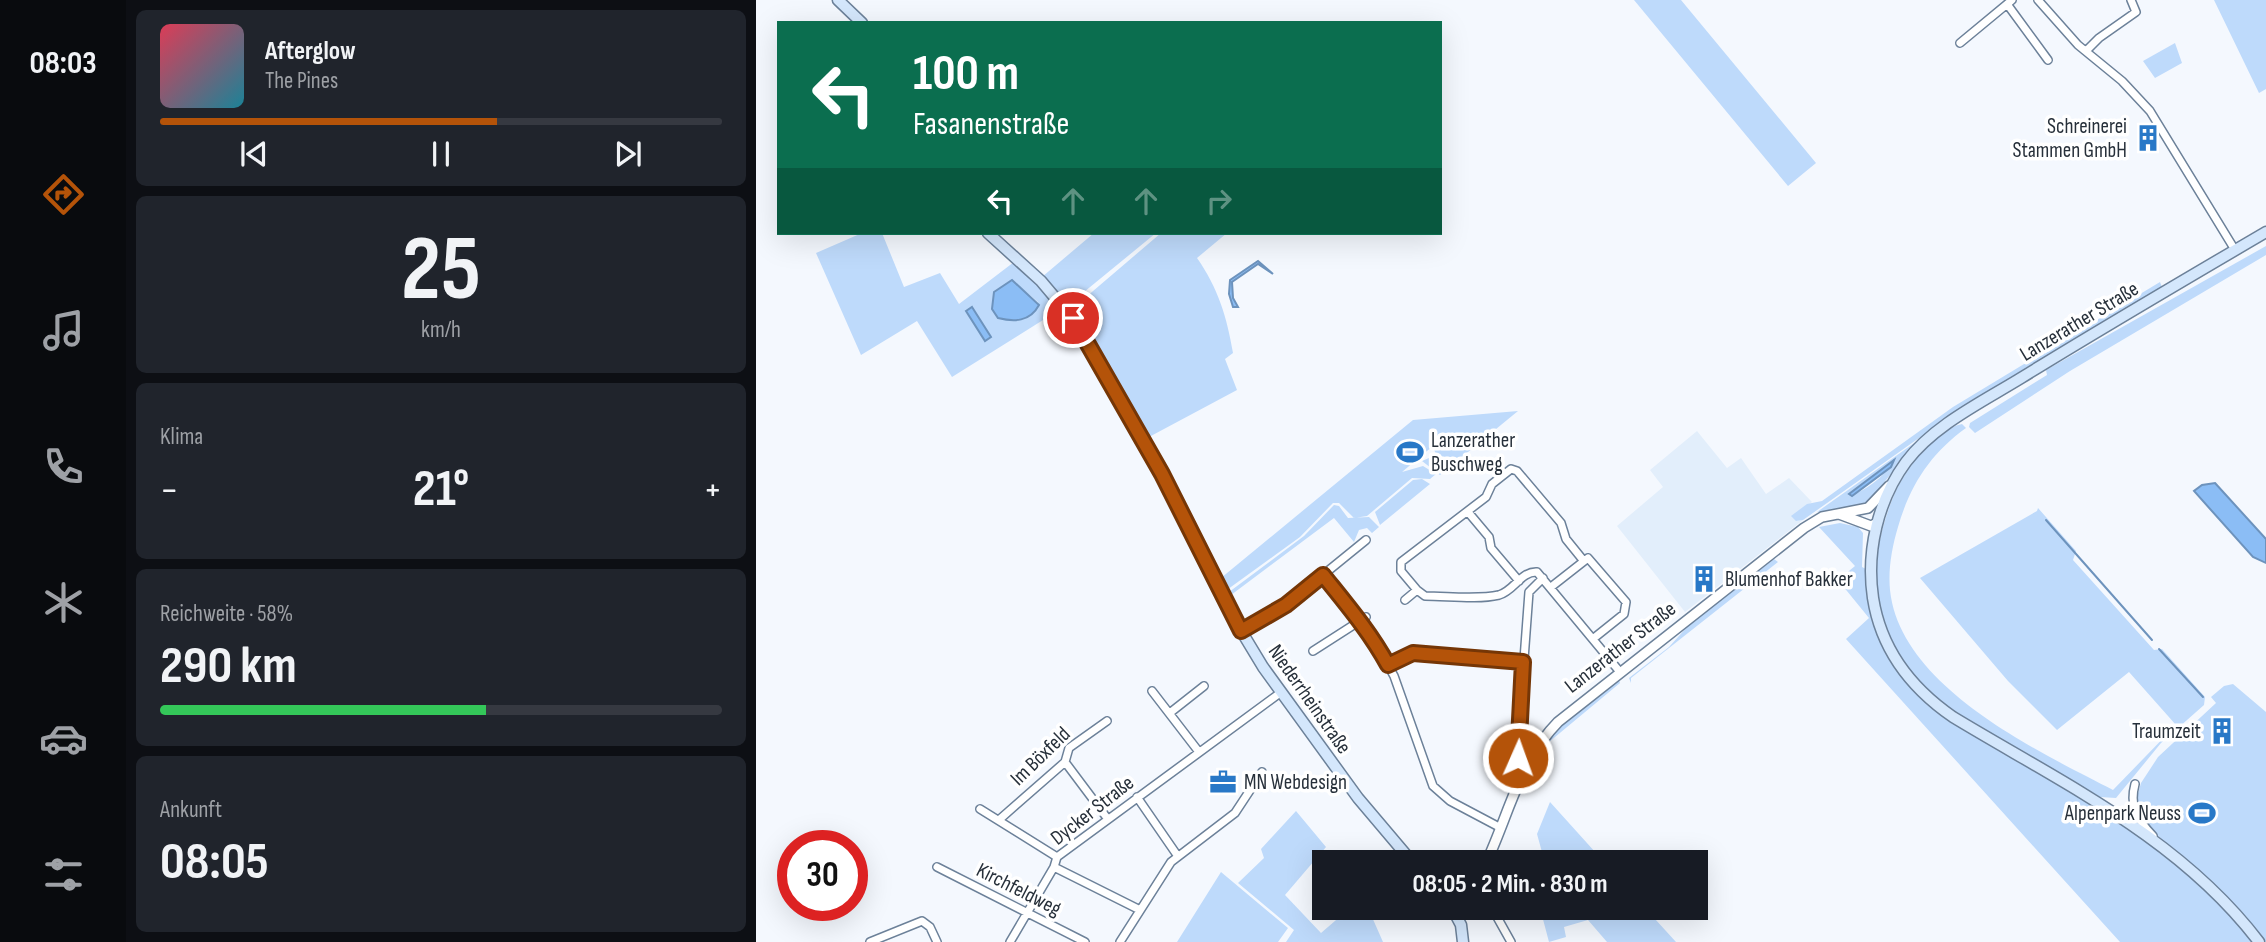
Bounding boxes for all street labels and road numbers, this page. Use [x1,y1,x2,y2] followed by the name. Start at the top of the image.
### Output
[2015,276,2143,367] street label: Lanzerather Straße
[1560,596,1681,698] street label: Lanzerather Straße
[1263,640,1356,759] street label: Niederrheinstraße
[1005,722,1075,791] street label: Im Böxfeld
[1046,770,1139,851] street label: Dycker Straße
[972,857,1065,921] street label: Kirchfeldweg

